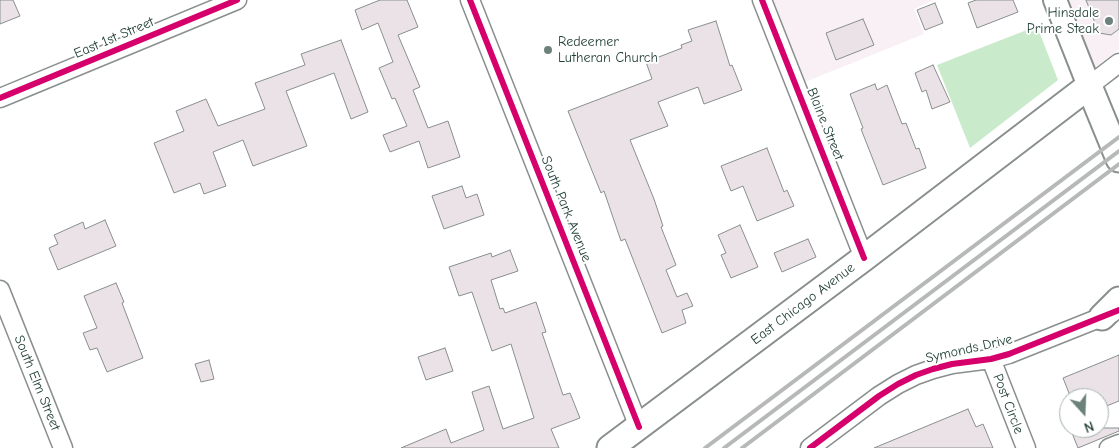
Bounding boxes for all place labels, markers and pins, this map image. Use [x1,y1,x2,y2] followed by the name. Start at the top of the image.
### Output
[1027,5,1099,38] place label: Hinsdale Prime Steak
[1103,15,1115,27] marker: Hinsdale Prime Steak
[558,34,658,66] place label: Redeemer Lutheran Church
[542,44,554,56] marker: Redeemer Lutheran Church

